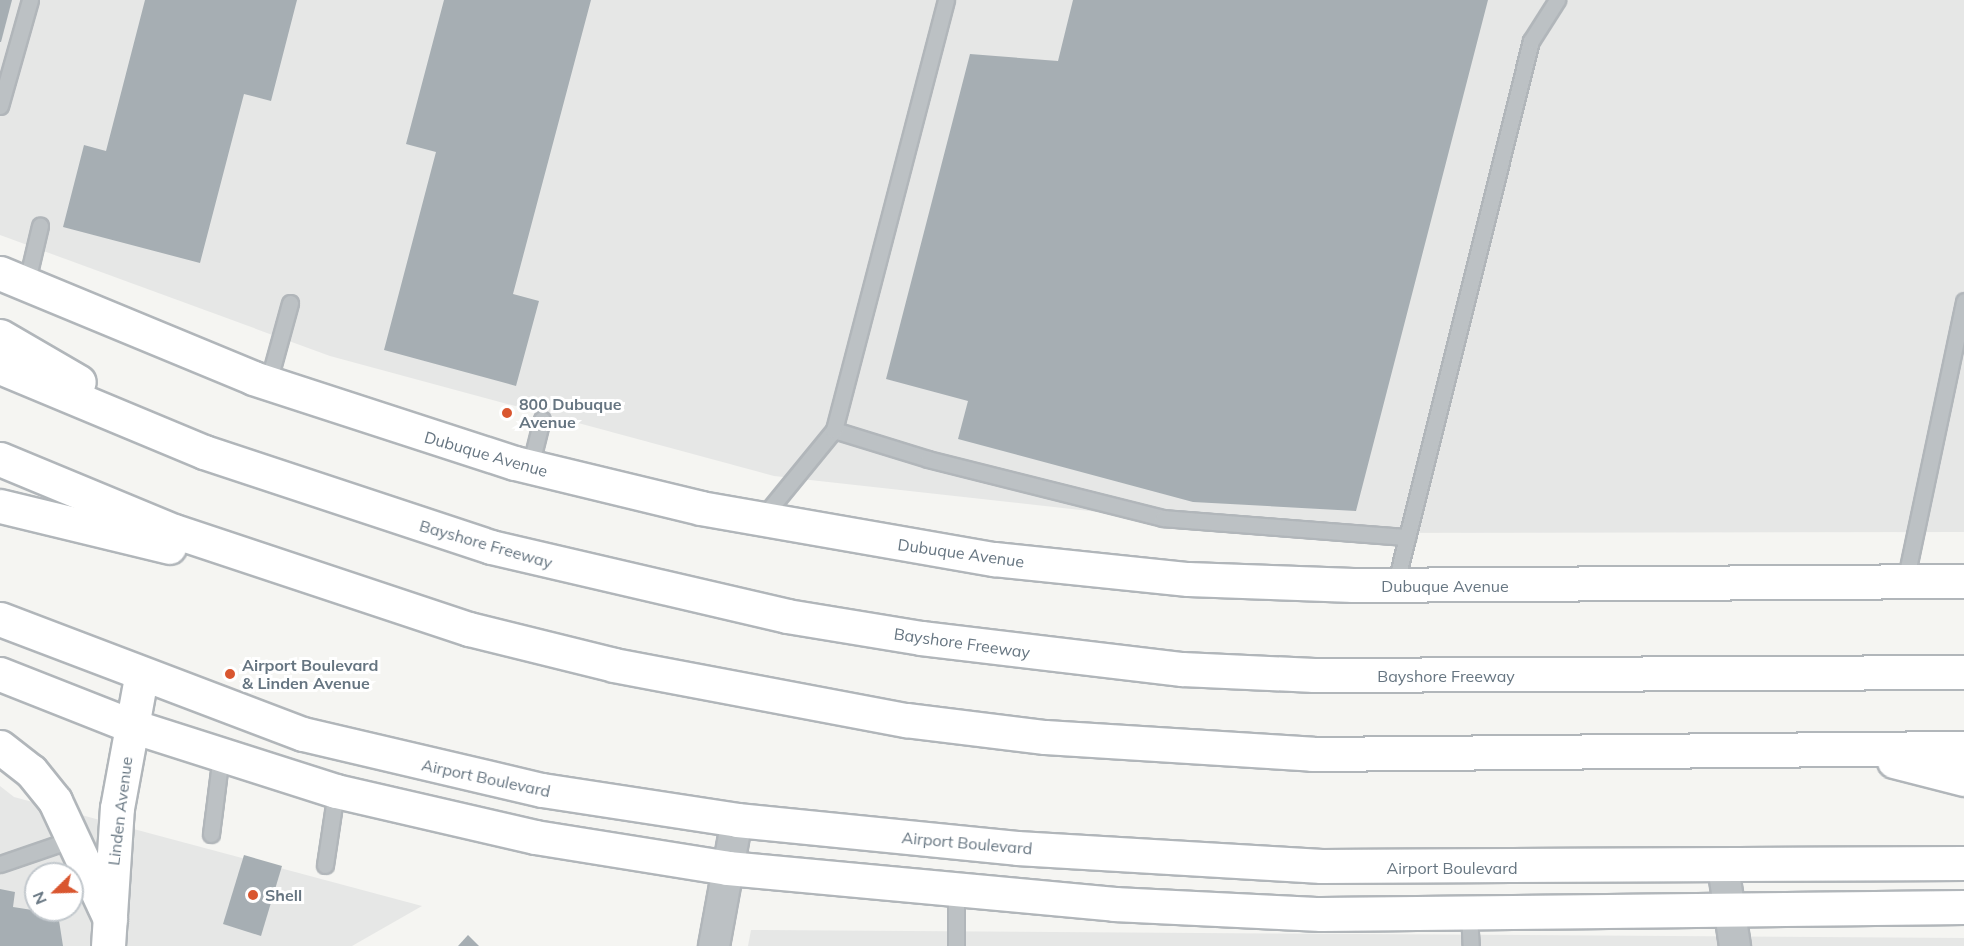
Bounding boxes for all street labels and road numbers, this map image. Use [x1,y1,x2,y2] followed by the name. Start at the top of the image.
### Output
[422,427,550,481] street label: Dubuque Avenue
[417,516,555,572] street label: Bayshore Freeway
[897,535,1025,571] street label: Dubuque Avenue
[1381,576,1509,596] street label: Dubuque Avenue
[893,624,1031,662] street label: Bayshore Freeway
[1377,666,1515,686] street label: Bayshore Freeway
[104,755,136,867] street label: Linden Avenue
[420,755,552,801] street label: Airport Boulevard
[901,828,1033,858] street label: Airport Boulevard
[1386,858,1518,878] street label: Airport Boulevard

